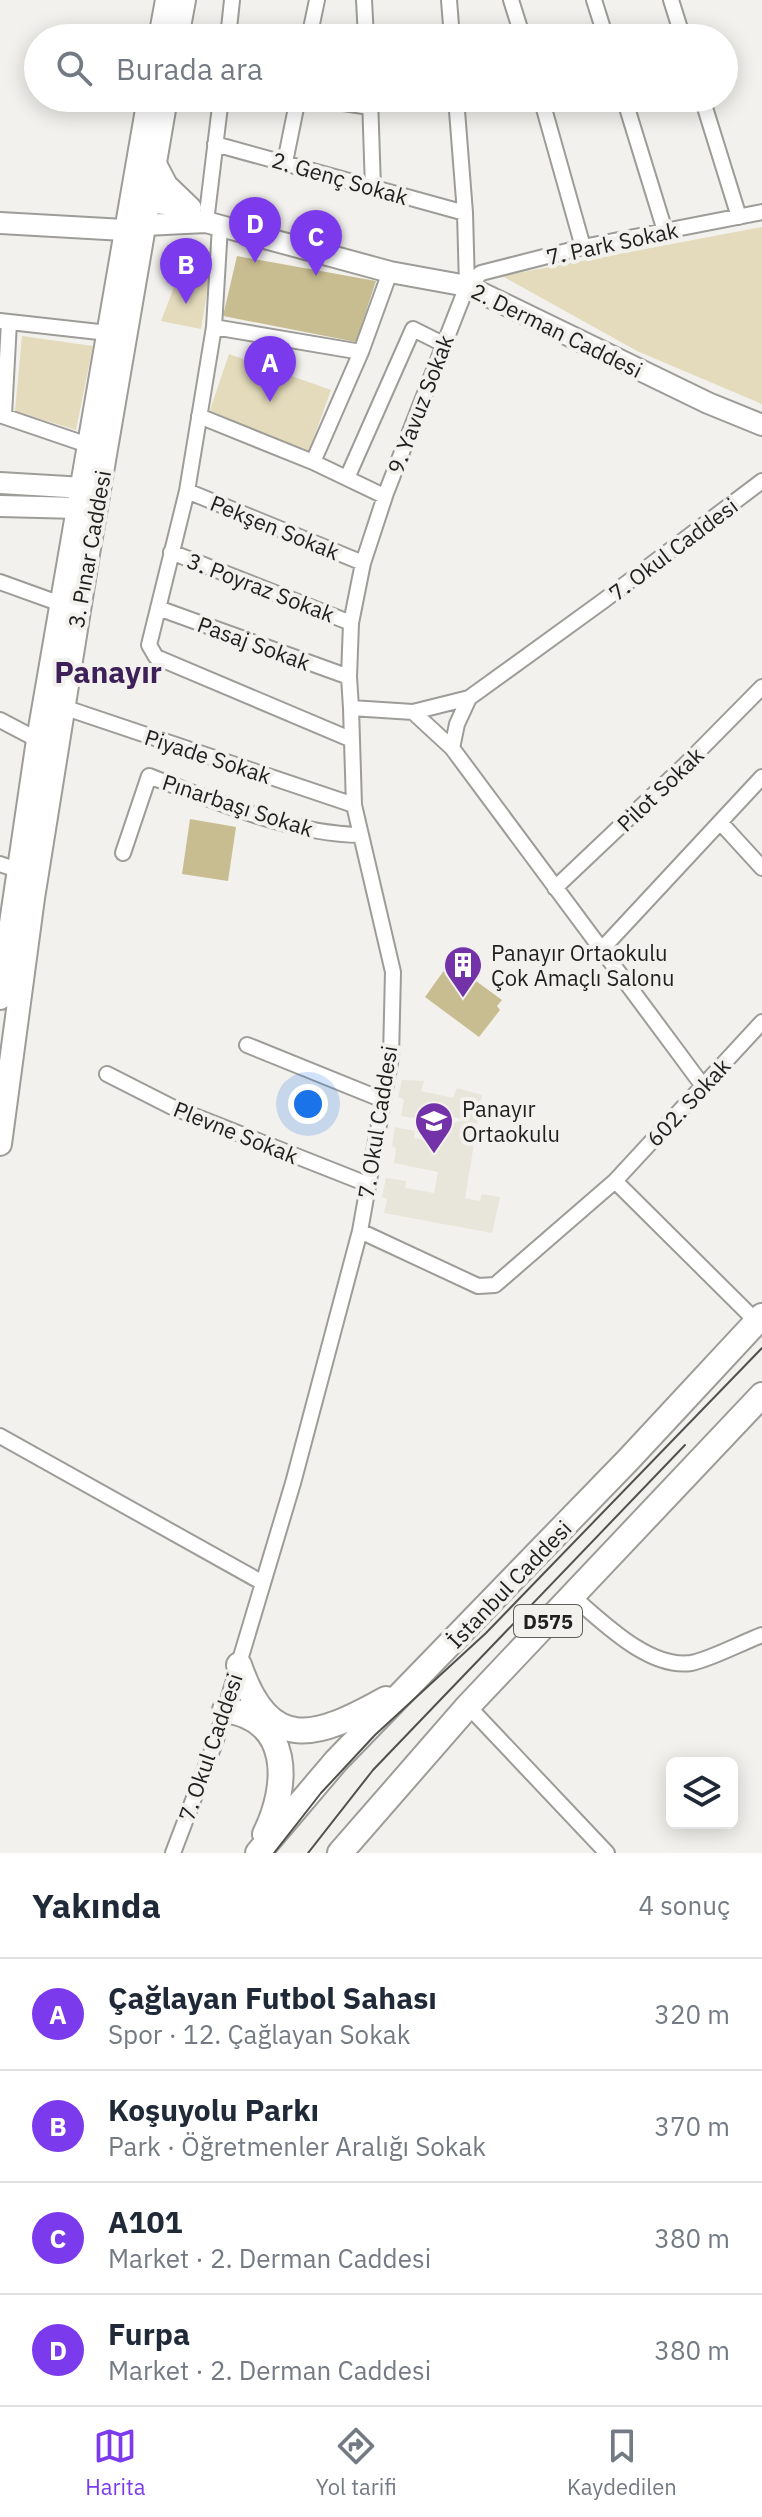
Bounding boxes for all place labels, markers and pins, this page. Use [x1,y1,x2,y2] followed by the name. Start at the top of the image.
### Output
[229,197,281,263] pin: D
[290,210,342,276] pin: C
[160,238,212,304] pin: B
[244,336,296,402] pin: A
[491,938,674,992] place label: Panayır Ortaokulu Çok Amaçlı Salonu
[442,944,484,999] building icon: Panayır Ortaokulu Çok Amaçlı Salonu
[462,1094,560,1148] place label: Panayır Ortaokulu
[413,1100,455,1155] school or university icon: Panayır Ortaokulu

